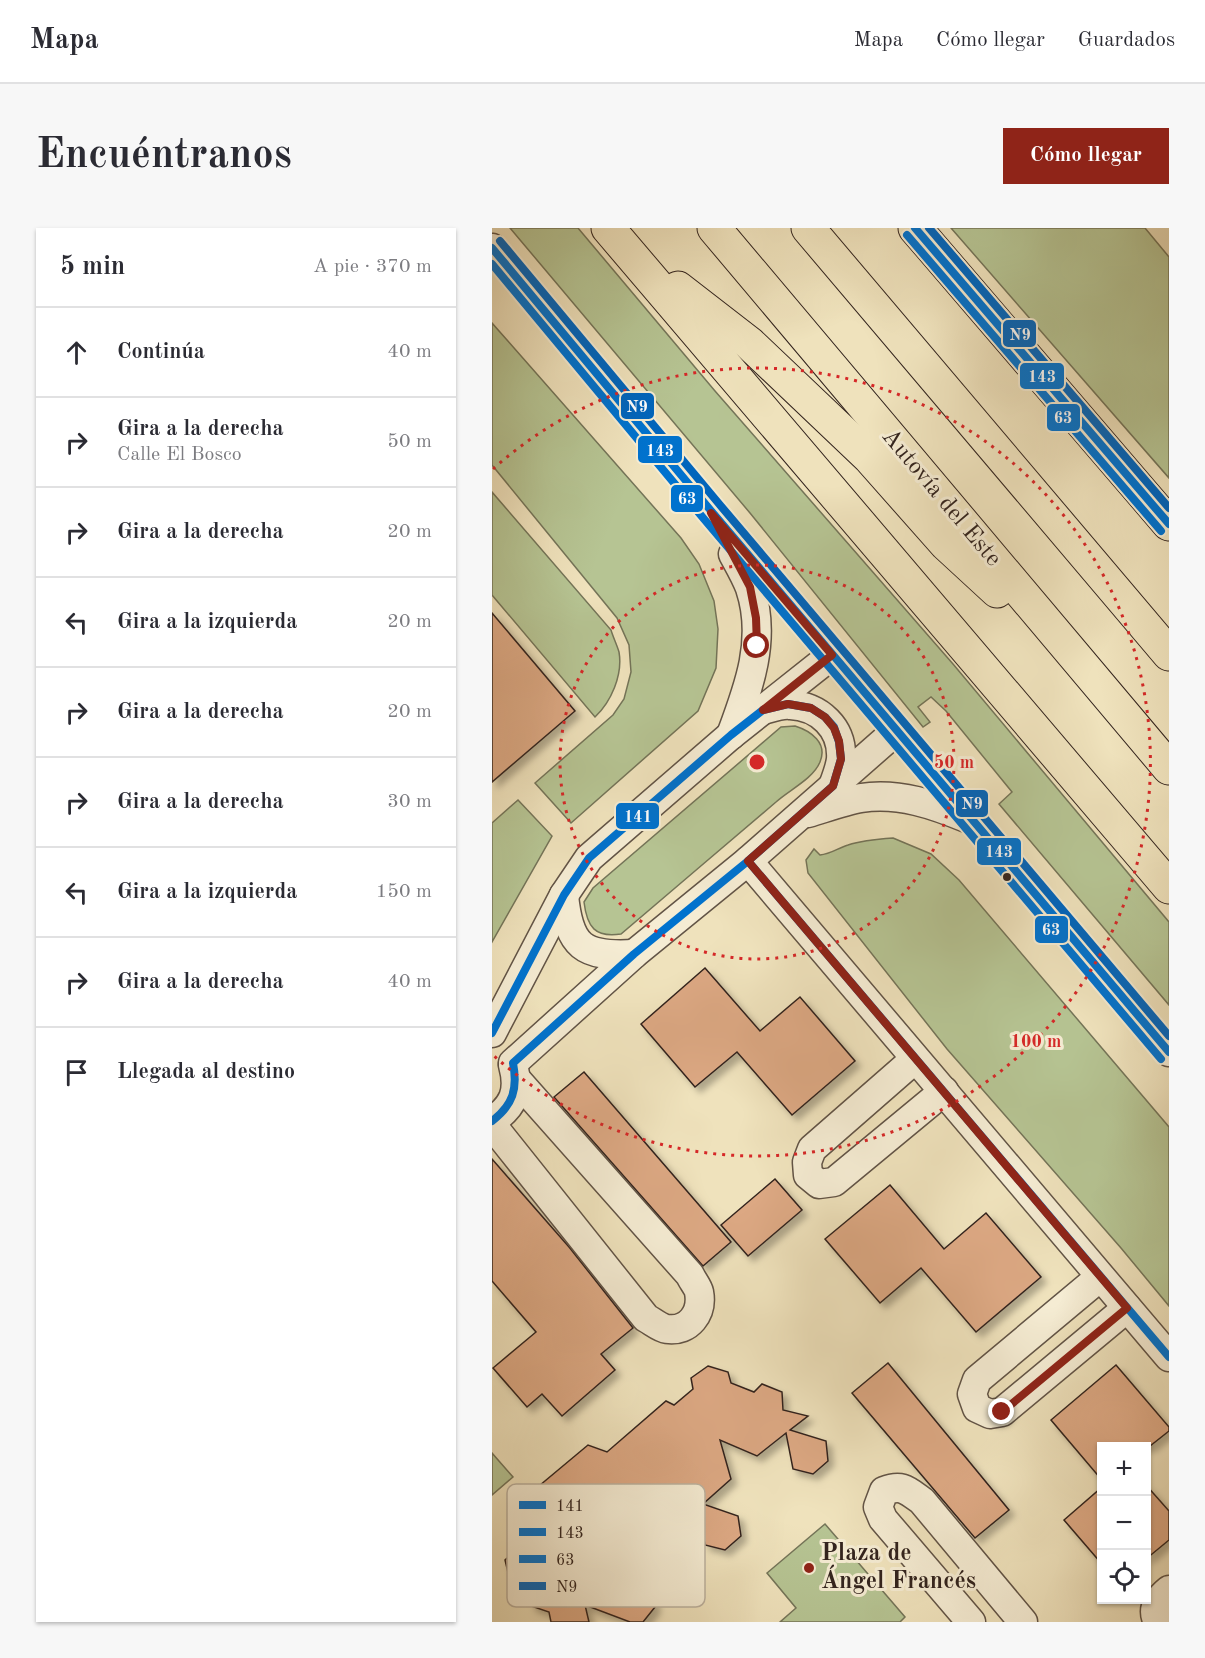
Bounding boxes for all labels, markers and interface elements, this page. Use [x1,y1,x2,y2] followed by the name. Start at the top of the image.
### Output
[30,27,99,55] text: Mapa
[854,30,903,51] text: Mapa
[936,30,1045,51] text: Cómo llegar
[1078,30,1175,51] text: Guardados
[1003,128,1169,184] button: Cómo llegar
[36,135,292,177] text: Encuéntranos
[60,254,125,280] text: 5 min
[313,257,432,277] text: A pie · 370 m
[1002,319,1037,348] line badge: N9
[1009,328,1031,344] text: N9
[60,336,93,369] icon: ahead
[117,341,205,363] text: Continúa
[387,342,432,362] text: 40 m
[1019,362,1065,390] line badge: 143
[1028,370,1056,386] text: 143
[620,392,655,420] line badge: N9
[626,400,648,416] text: N9
[1046,403,1081,432] line badge: 63
[1054,411,1072,427] text: 63
[117,418,284,440] text: Gira a la derecha
[877,425,1005,571] street label: Autovía del Este
[60,426,93,459] icon: right
[387,432,432,452] text: 50 m
[637,435,683,464] line badge: 143
[646,444,674,460] text: 143
[117,445,242,465] text: Calle El Bosco
[670,484,704,513] line badge: 63
[678,492,696,508] text: 63
[60,516,93,549] icon: right
[117,521,284,543] text: Gira a la derecha
[387,522,432,542] text: 20 m
[60,606,93,639] icon: left
[117,611,297,633] text: Gira a la izquierda
[387,612,432,632] text: 20 m
[743,632,769,658] route start
[60,696,93,729] icon: right
[117,701,284,723] text: Gira a la derecha
[387,702,432,722] text: 20 m
[747,752,767,772] centre of rings
[934,754,974,772] text: 50 m
[60,786,93,819] icon: right
[955,789,989,818] line badge: N9
[117,791,284,813] text: Gira a la derecha
[387,792,432,812] text: 30 m
[961,797,983,813] text: N9
[615,802,660,830] line badge: 141
[624,810,652,826] text: 141
[976,837,1022,866] line badge: 143
[985,845,1013,861] text: 143
[1001,871,1013,883] unlabelled marker
[60,876,93,909] icon: left
[117,881,297,903] text: Gira a la izquierda
[376,882,432,902] text: 150 m
[1034,915,1069,944] line badge: 63
[1042,923,1060,939] text: 63
[60,966,93,999] icon: right
[117,971,284,993] text: Gira a la derecha
[387,972,432,992] text: 40 m
[1011,1033,1061,1051] text: 100 m
[60,1056,93,1089] icon: arrive
[117,1061,295,1083] text: Llegada al destino
[988,1398,1014,1424] route end
[1097,1442,1151,1604] map controls
[1097,1442,1151,1496] button: +
[507,1484,705,1607] legend
[1097,1496,1151,1550] button: −
[556,1499,584,1515] text: 141
[556,1526,584,1542] text: 143
[821,1542,976,1594] place label: Plaza de Ángel Francés
[1097,1550,1151,1604] button: locate
[556,1553,575,1569] text: 63
[802,1561,816,1575] marker: Plaza de Ángel Francés
[556,1580,578,1596] text: N9

